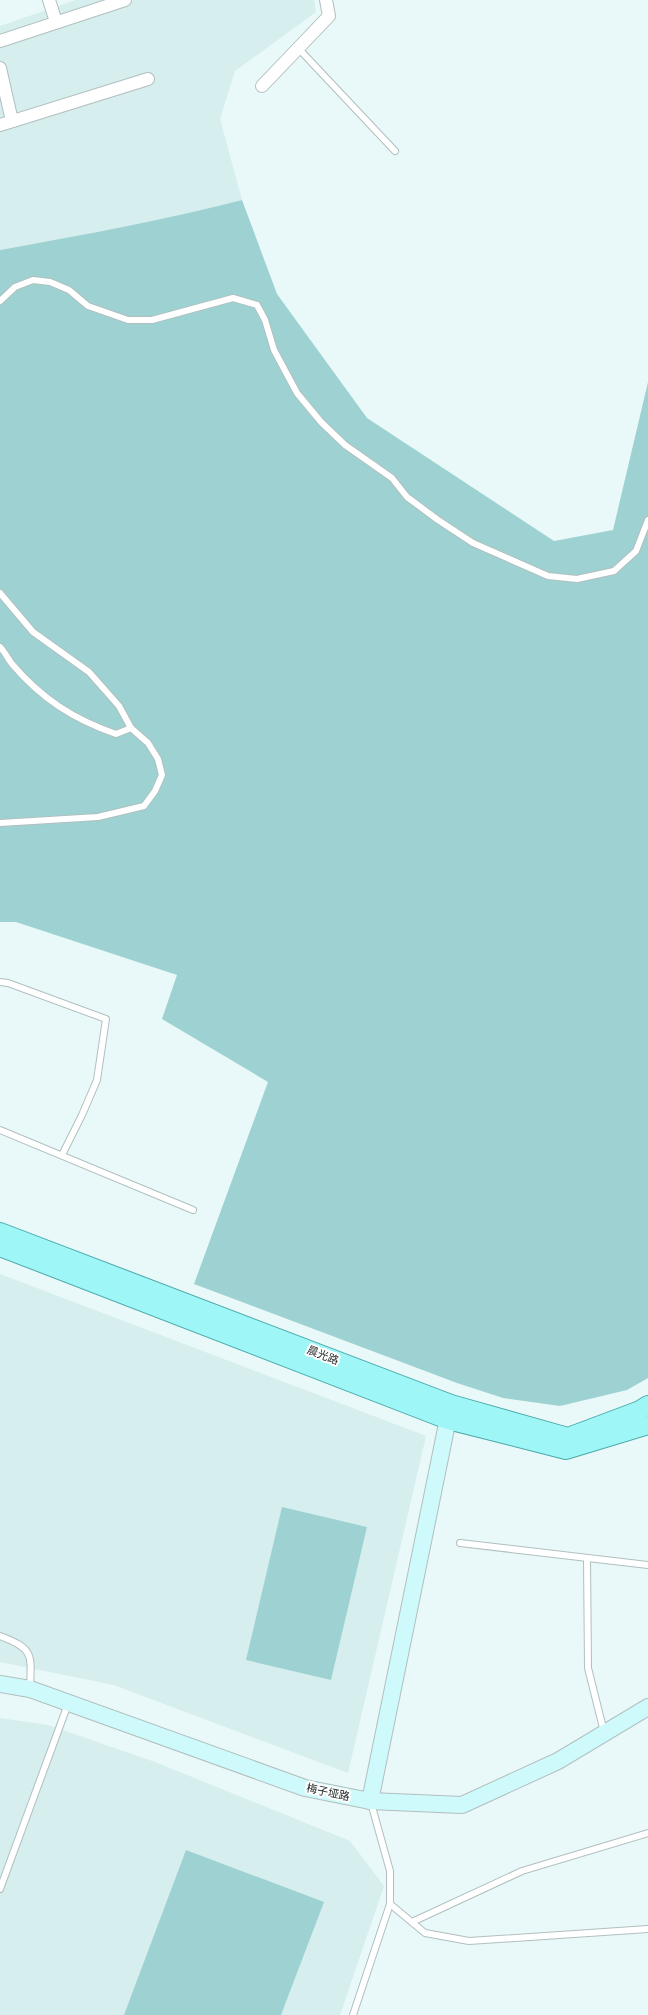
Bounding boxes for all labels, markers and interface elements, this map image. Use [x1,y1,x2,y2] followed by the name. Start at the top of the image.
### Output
[305,1343,341,1367] street label: 晨光路
[305,1781,351,1803] street label: 梅子垭路

